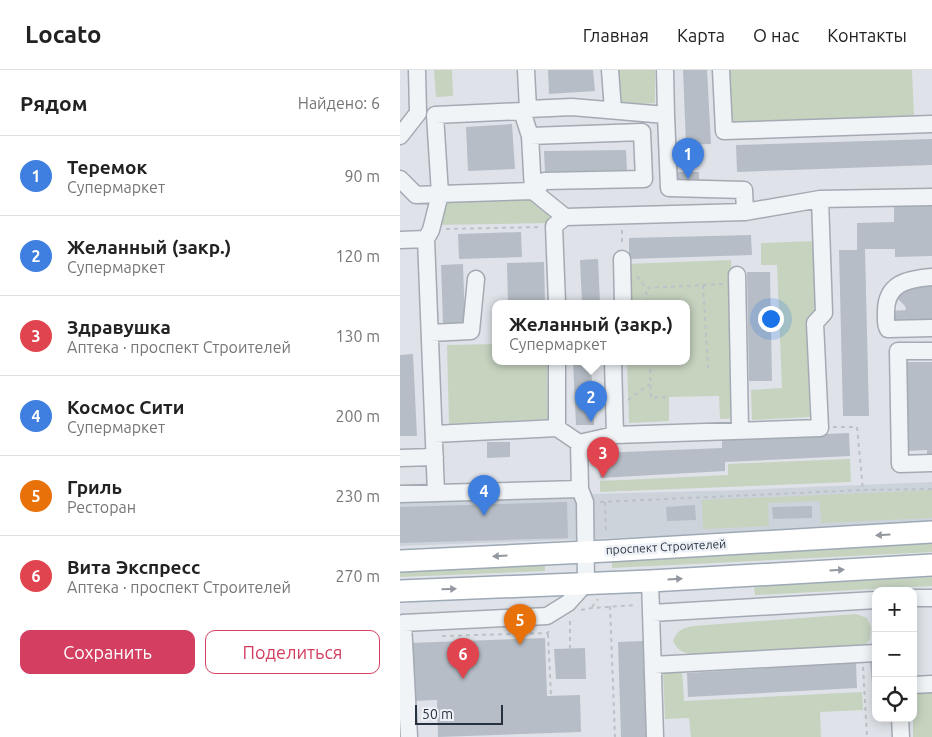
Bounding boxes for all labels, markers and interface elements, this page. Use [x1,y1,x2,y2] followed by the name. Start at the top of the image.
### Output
[25,21,101,48] text: Locato
[583,25,649,45] text: Главная
[677,25,725,45] text: Карта
[753,25,799,45] text: О нас
[827,25,907,45] text: Контакты
[20,91,88,115] text: Рядом
[298,94,380,112] text: Найдено: 6
[672,138,704,179] pin: 1
[67,156,147,178] text: Теремок
[31,167,41,185] text: 1
[344,167,380,185] text: 90 m
[67,178,165,196] text: Супермаркет
[67,236,231,258] text: Желанный (закр.)
[31,247,41,265] text: 2
[335,247,380,265] text: 120 m
[67,258,165,276] text: Супермаркет
[492,300,690,365] popup
[758,306,784,332] your location
[509,313,673,335] text: Желанный (закр.)
[67,316,171,338] text: Здравушка
[31,327,41,345] text: 3
[335,327,380,345] text: 130 m
[509,335,607,353] text: Супермаркет
[67,338,291,356] text: Аптека · проспект Строителей
[575,381,607,422] pin: 2
[67,396,184,418] text: Космос Сити
[31,407,41,425] text: 4
[335,407,380,425] text: 200 m
[67,418,165,436] text: Супермаркет
[587,437,619,478] pin: 3
[468,475,500,516] pin: 4
[67,476,122,498] text: Гриль
[31,487,41,505] text: 5
[335,487,380,505] text: 230 m
[67,498,136,516] text: Ресторан
[875,531,891,539] one-way arrow
[605,537,727,556] street label: проспект Строителей
[492,553,508,561] one-way arrow
[67,556,200,578] text: Вита Экспресс
[829,566,845,574] one-way arrow
[31,567,41,585] text: 6
[335,567,380,585] text: 270 m
[667,575,683,583] one-way arrow
[67,578,291,596] text: Аптека · проспект Строителей
[441,585,457,593] one-way arrow
[872,587,917,722] map controls
[872,587,917,632] button: +
[504,604,536,645] pin: 5
[20,630,195,674] button: Сохранить
[205,630,380,674] button: Поделиться
[872,632,917,677] button: −
[447,638,479,679] pin: 6
[872,677,917,722] button: locate
[415,702,502,725] scale bar
[422,706,453,722] text: 50 m

